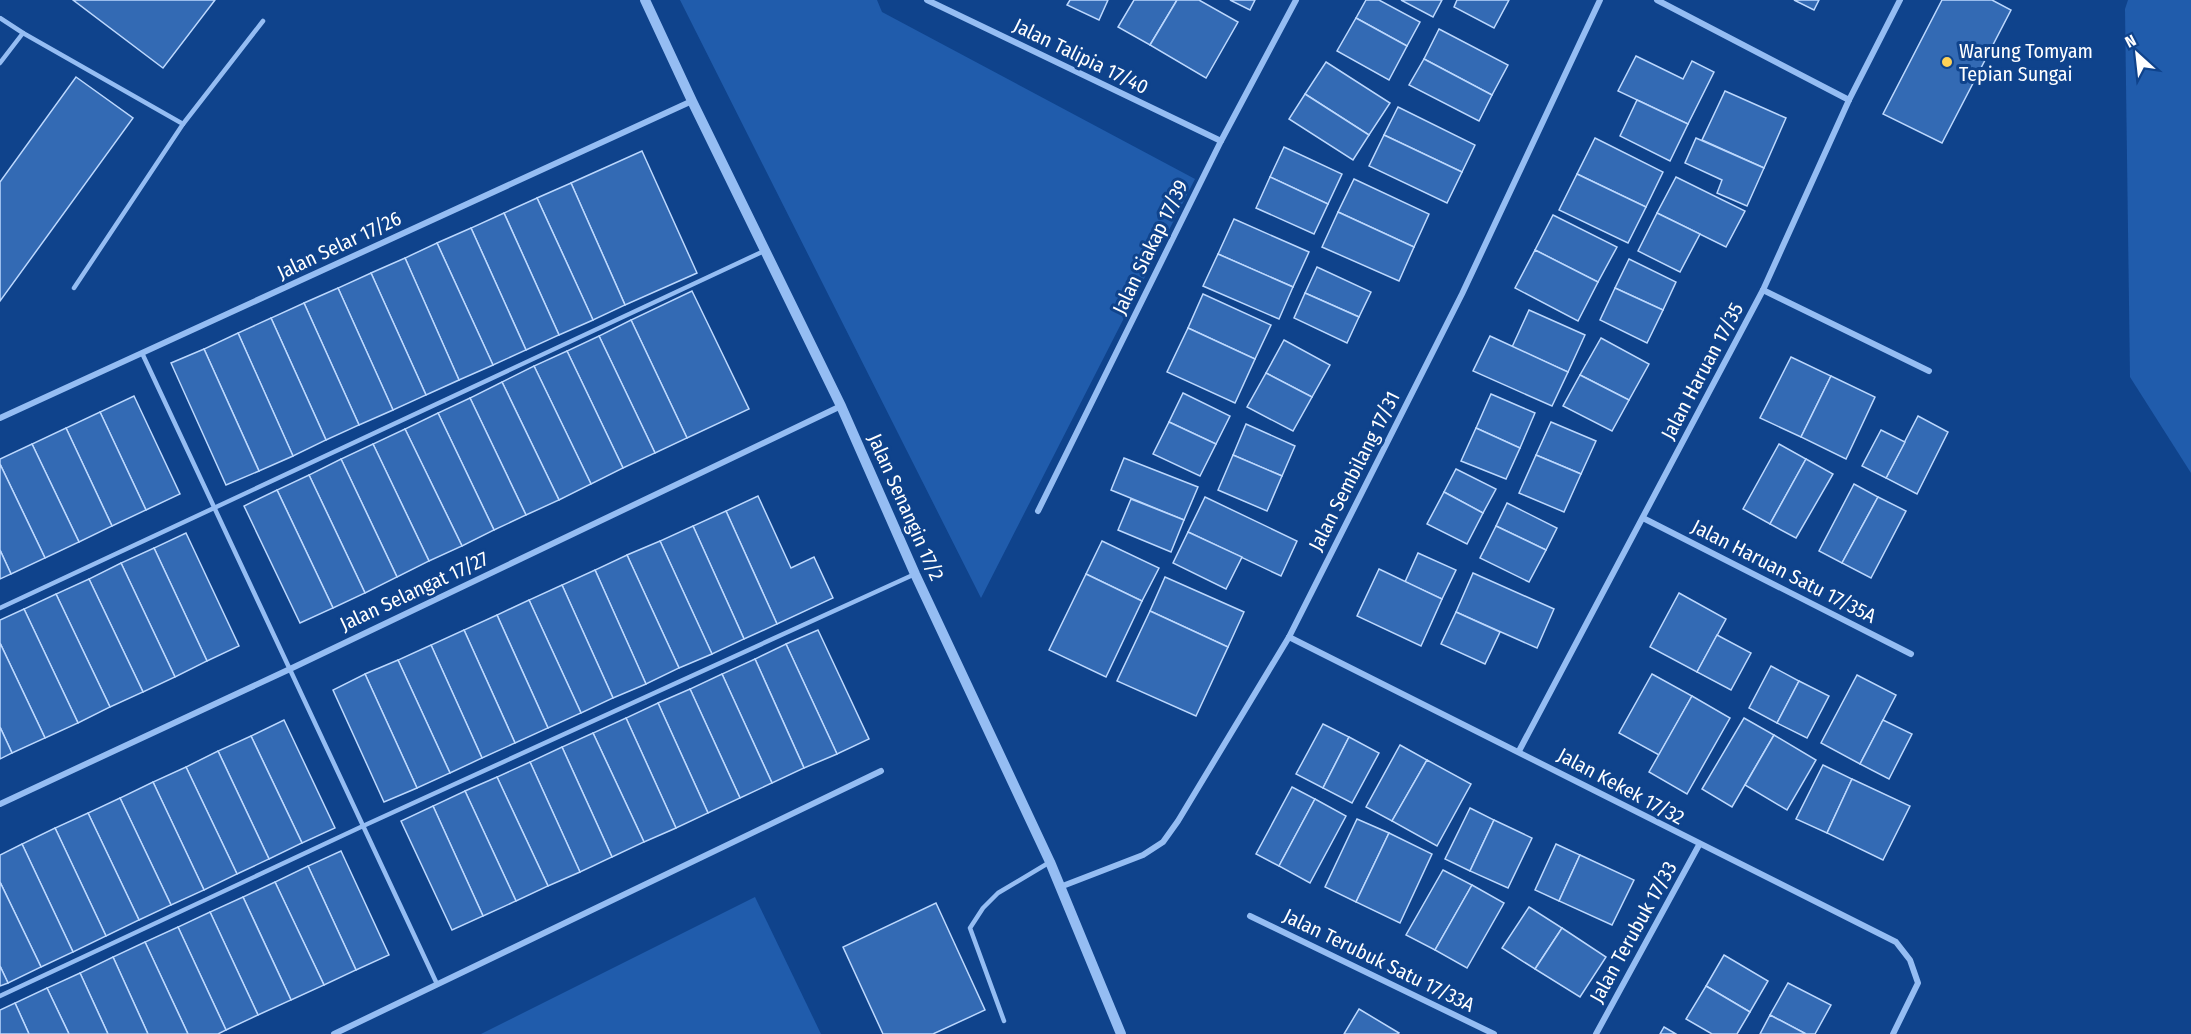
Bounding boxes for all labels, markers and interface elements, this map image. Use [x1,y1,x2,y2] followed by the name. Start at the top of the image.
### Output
[1010,13,1152,99] street label: Jalan Talipia 17/40
[2107,24,2167,84] north arrow
[2122,30,2139,52] text: N
[1959,39,2093,86] place label: Warung Tomyam Tepian Sungai
[1940,55,1954,69] marker: Warung Tomyam Tepian Sungai
[1107,176,1193,318] street label: Jalan Siakap 17/39
[273,206,405,284] street label: Jalan Selar 17/26
[1656,298,1748,444] street label: Jalan Haruan 17/35
[1303,387,1405,555] street label: Jalan Sembilang 17/31
[863,430,949,584] street label: Jalan Senangin 17/2
[1688,514,1881,628] street label: Jalan Haruan Satu 17/35A
[336,546,492,636] street label: Jalan Selangat 17/27
[1554,743,1689,830] street label: Jalan Kekek 17/32
[1584,857,1682,1007] street label: Jalan Terubuk 17/33
[1279,903,1479,1017] street label: Jalan Terubuk Satu 17/33A

